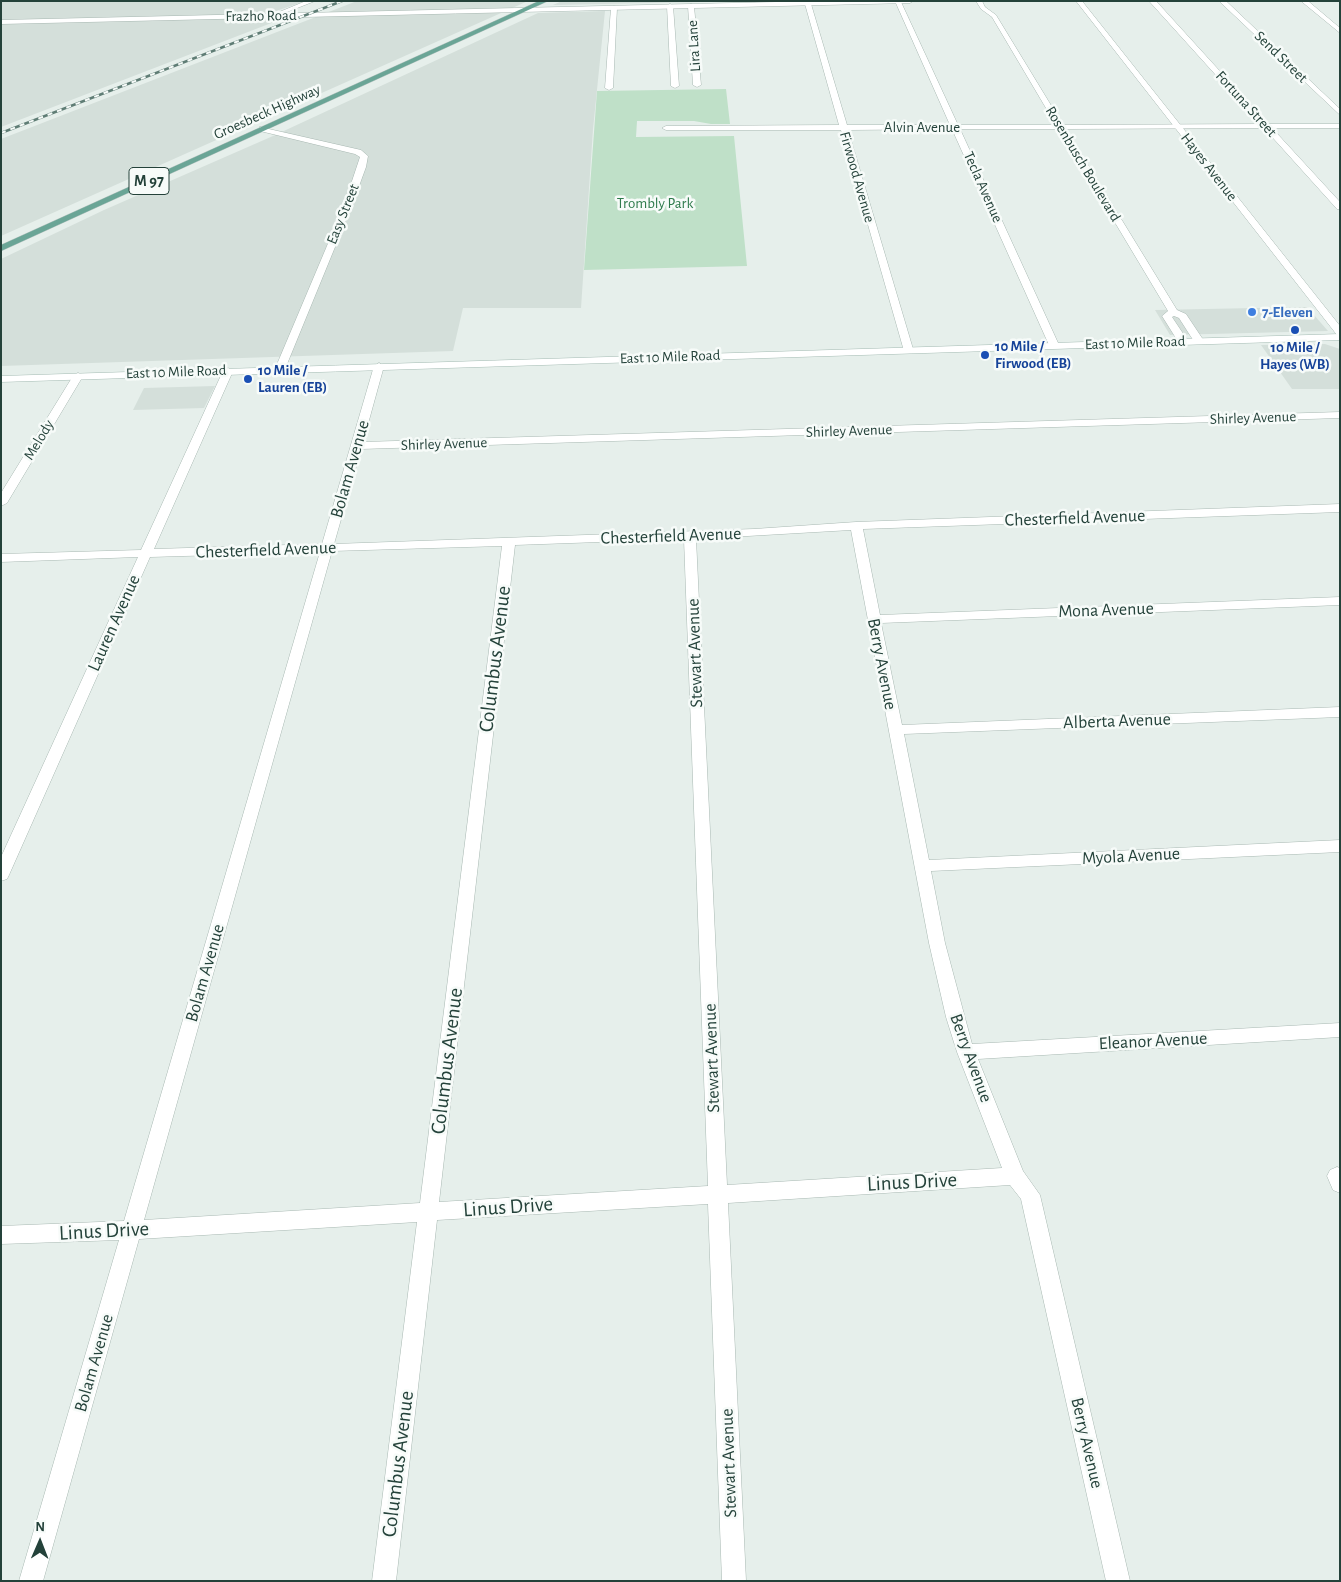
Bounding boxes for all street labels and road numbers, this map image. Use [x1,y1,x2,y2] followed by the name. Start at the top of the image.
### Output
[225,6,297,26] street label: Frazho Road
[683,20,705,72] street label: Lira Lane
[1251,27,1311,87] street label: Send Street
[1212,67,1280,141] street label: Fortuna Street
[211,80,323,144] street label: Groesbeck Highway
[1041,103,1125,225] street label: Rosenbusch Boulevard
[884,118,960,136] street label: Alvin Avenue
[835,129,879,225] street label: Firwood Avenue
[1177,129,1241,205] street label: Hayes Avenue
[959,149,1007,225] street label: Tecla Avenue
[129,168,169,195] road number: M 97
[323,181,363,247] street label: Easy Street
[1084,332,1186,354] street label: East 10 Mile Road
[619,346,721,368] street label: East 10 Mile Road
[125,361,227,383] street label: East 10 Mile Road
[1209,407,1297,429] street label: Shirley Avenue
[20,417,58,463] street label: Melody
[326,418,374,520] street label: Bolam Avenue
[805,420,893,442] street label: Shirley Avenue
[400,433,488,455] street label: Shirley Avenue
[1004,505,1146,531] street label: Chesterfield Avenue
[600,523,742,549] street label: Chesterfield Avenue
[195,537,337,563] street label: Chesterfield Avenue
[83,571,145,675] street label: Lauren Avenue
[474,584,516,734] street label: Columbus Avenue
[682,598,708,708] street label: Stewart Avenue
[1058,598,1154,622] street label: Mona Avenue
[863,616,901,712] street label: Berry Avenue
[1063,708,1171,734] street label: Alberta Avenue
[1081,843,1181,869] street label: Myola Avenue
[181,922,229,1024] street label: Bolam Avenue
[426,986,468,1136] street label: Columbus Avenue
[699,1003,725,1113] street label: Stewart Avenue
[945,1011,997,1105] street label: Berry Avenue
[1098,1027,1208,1055] street label: Eleanor Avenue
[866,1167,958,1197] street label: Linus Drive
[462,1191,554,1223] street label: Linus Drive
[58,1216,150,1246] street label: Linus Drive
[70,1312,118,1414] street label: Bolam Avenue
[377,1389,419,1539] street label: Columbus Avenue
[1066,1395,1108,1491] street label: Berry Avenue
[716,1408,742,1518] street label: Stewart Avenue

